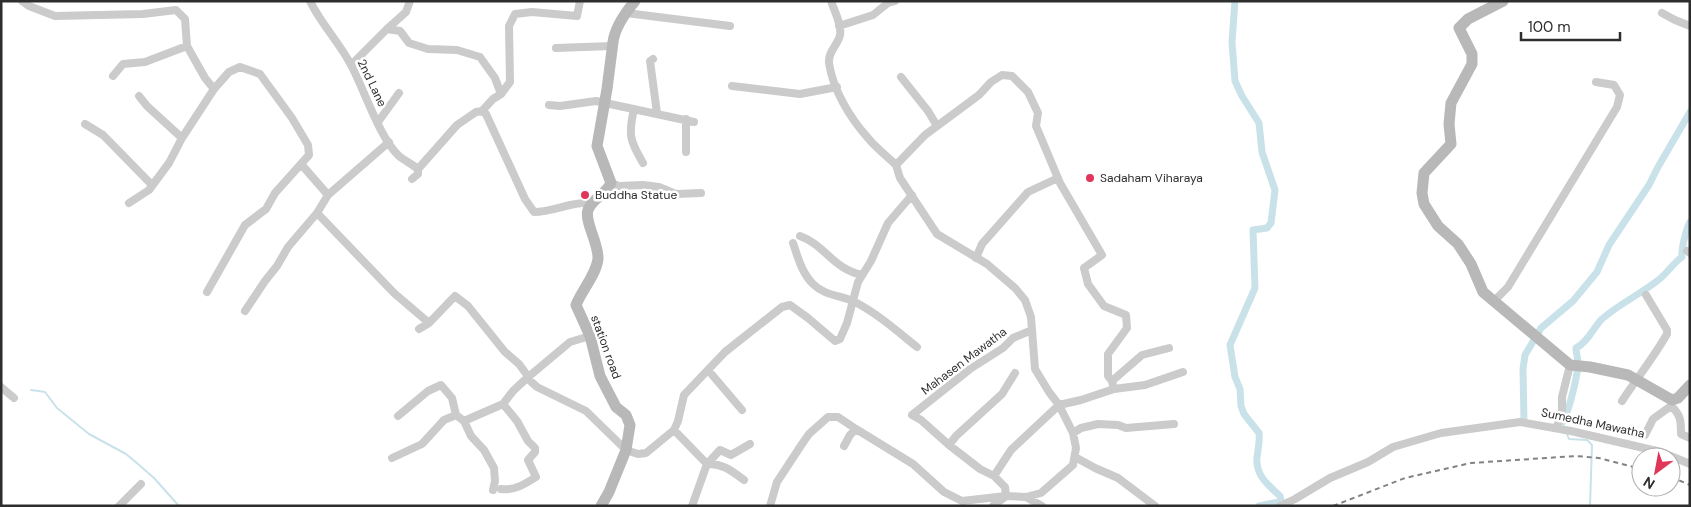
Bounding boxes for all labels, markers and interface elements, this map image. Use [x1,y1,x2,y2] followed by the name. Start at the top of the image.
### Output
[1521,10,1620,42] scale bar
[1528,17,1571,37] text: 100 m
[354,57,390,110] street label: 2nd Lane
[1100,170,1203,186] place label: Sadaham Viharaya
[1084,172,1096,184] marker: Sadaham Viharaya
[595,187,677,203] place label: Buddha Statue
[579,189,591,201] marker: Buddha Statue
[587,313,625,381] street label: station road
[918,324,1010,398] street label: Mahasen Mawatha
[1540,404,1646,442] street label: Sumedha Mawatha
[1631,447,1681,497] north arrow
[1640,473,1658,493] text: N

